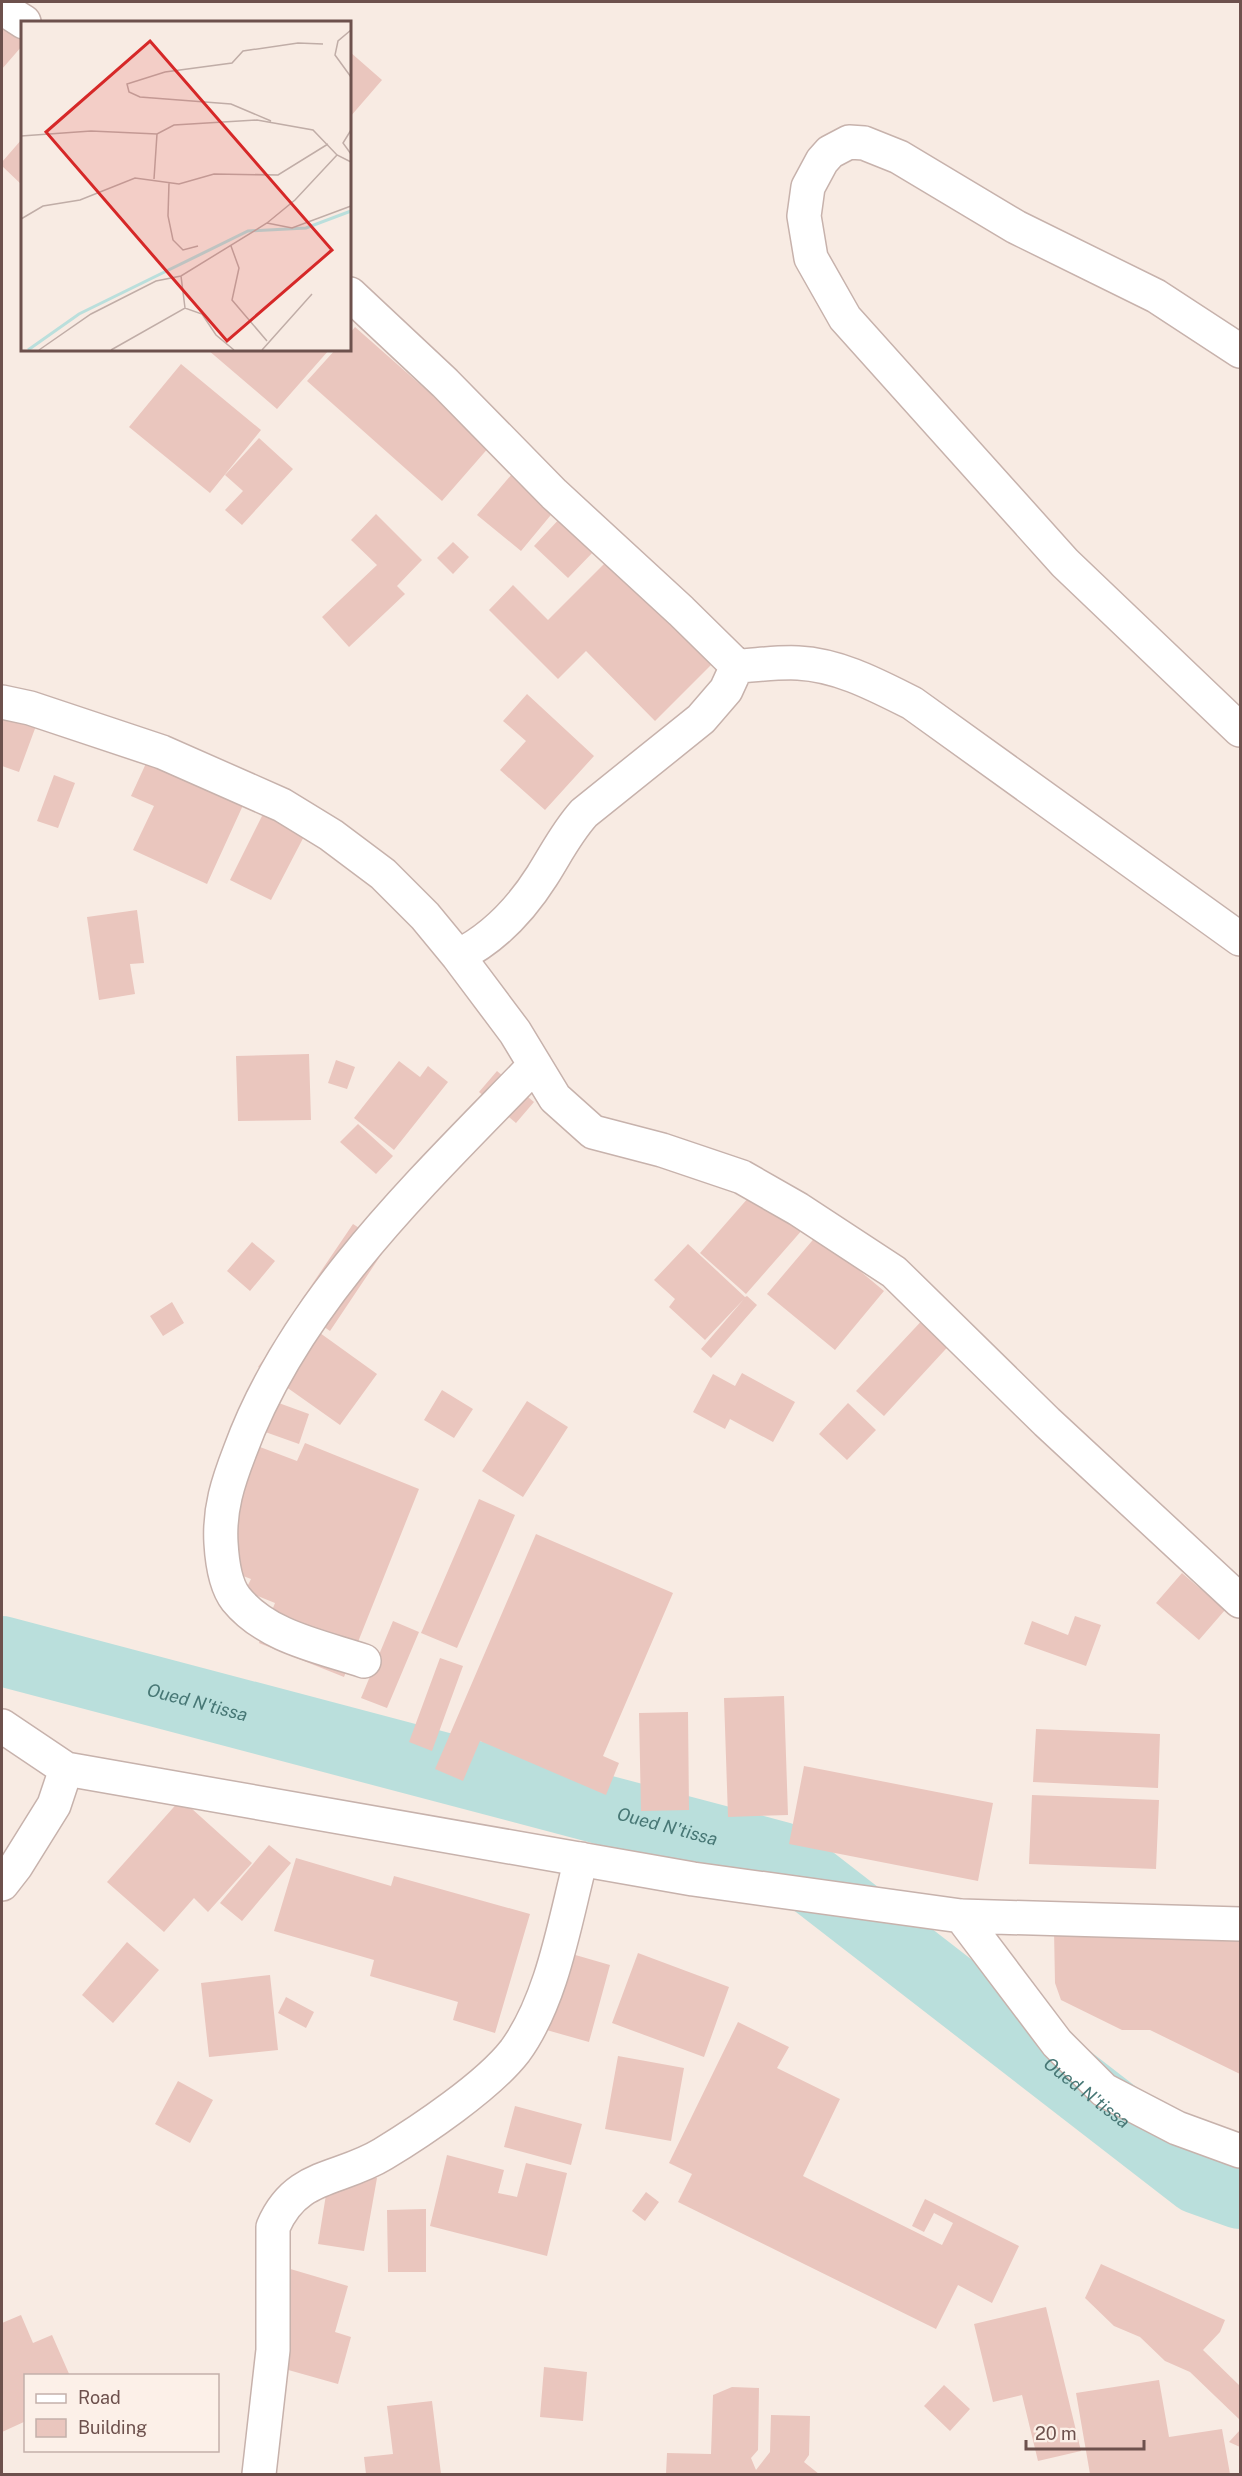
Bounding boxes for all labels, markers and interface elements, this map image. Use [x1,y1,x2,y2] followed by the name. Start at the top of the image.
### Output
[21,21,351,351] inset map
[145,1679,250,1725] water label: Oued N'tissa
[615,1803,720,1849] water label: Oued N'tissa
[1040,2053,1134,2132] water label: Oued N'tissa
[24,2374,219,2452] legend
[78,2387,121,2408] text: Road
[1026,2413,1144,2451] scale bar
[78,2417,147,2438] text: Building
[1035,2423,1077,2444] text: 20 m

